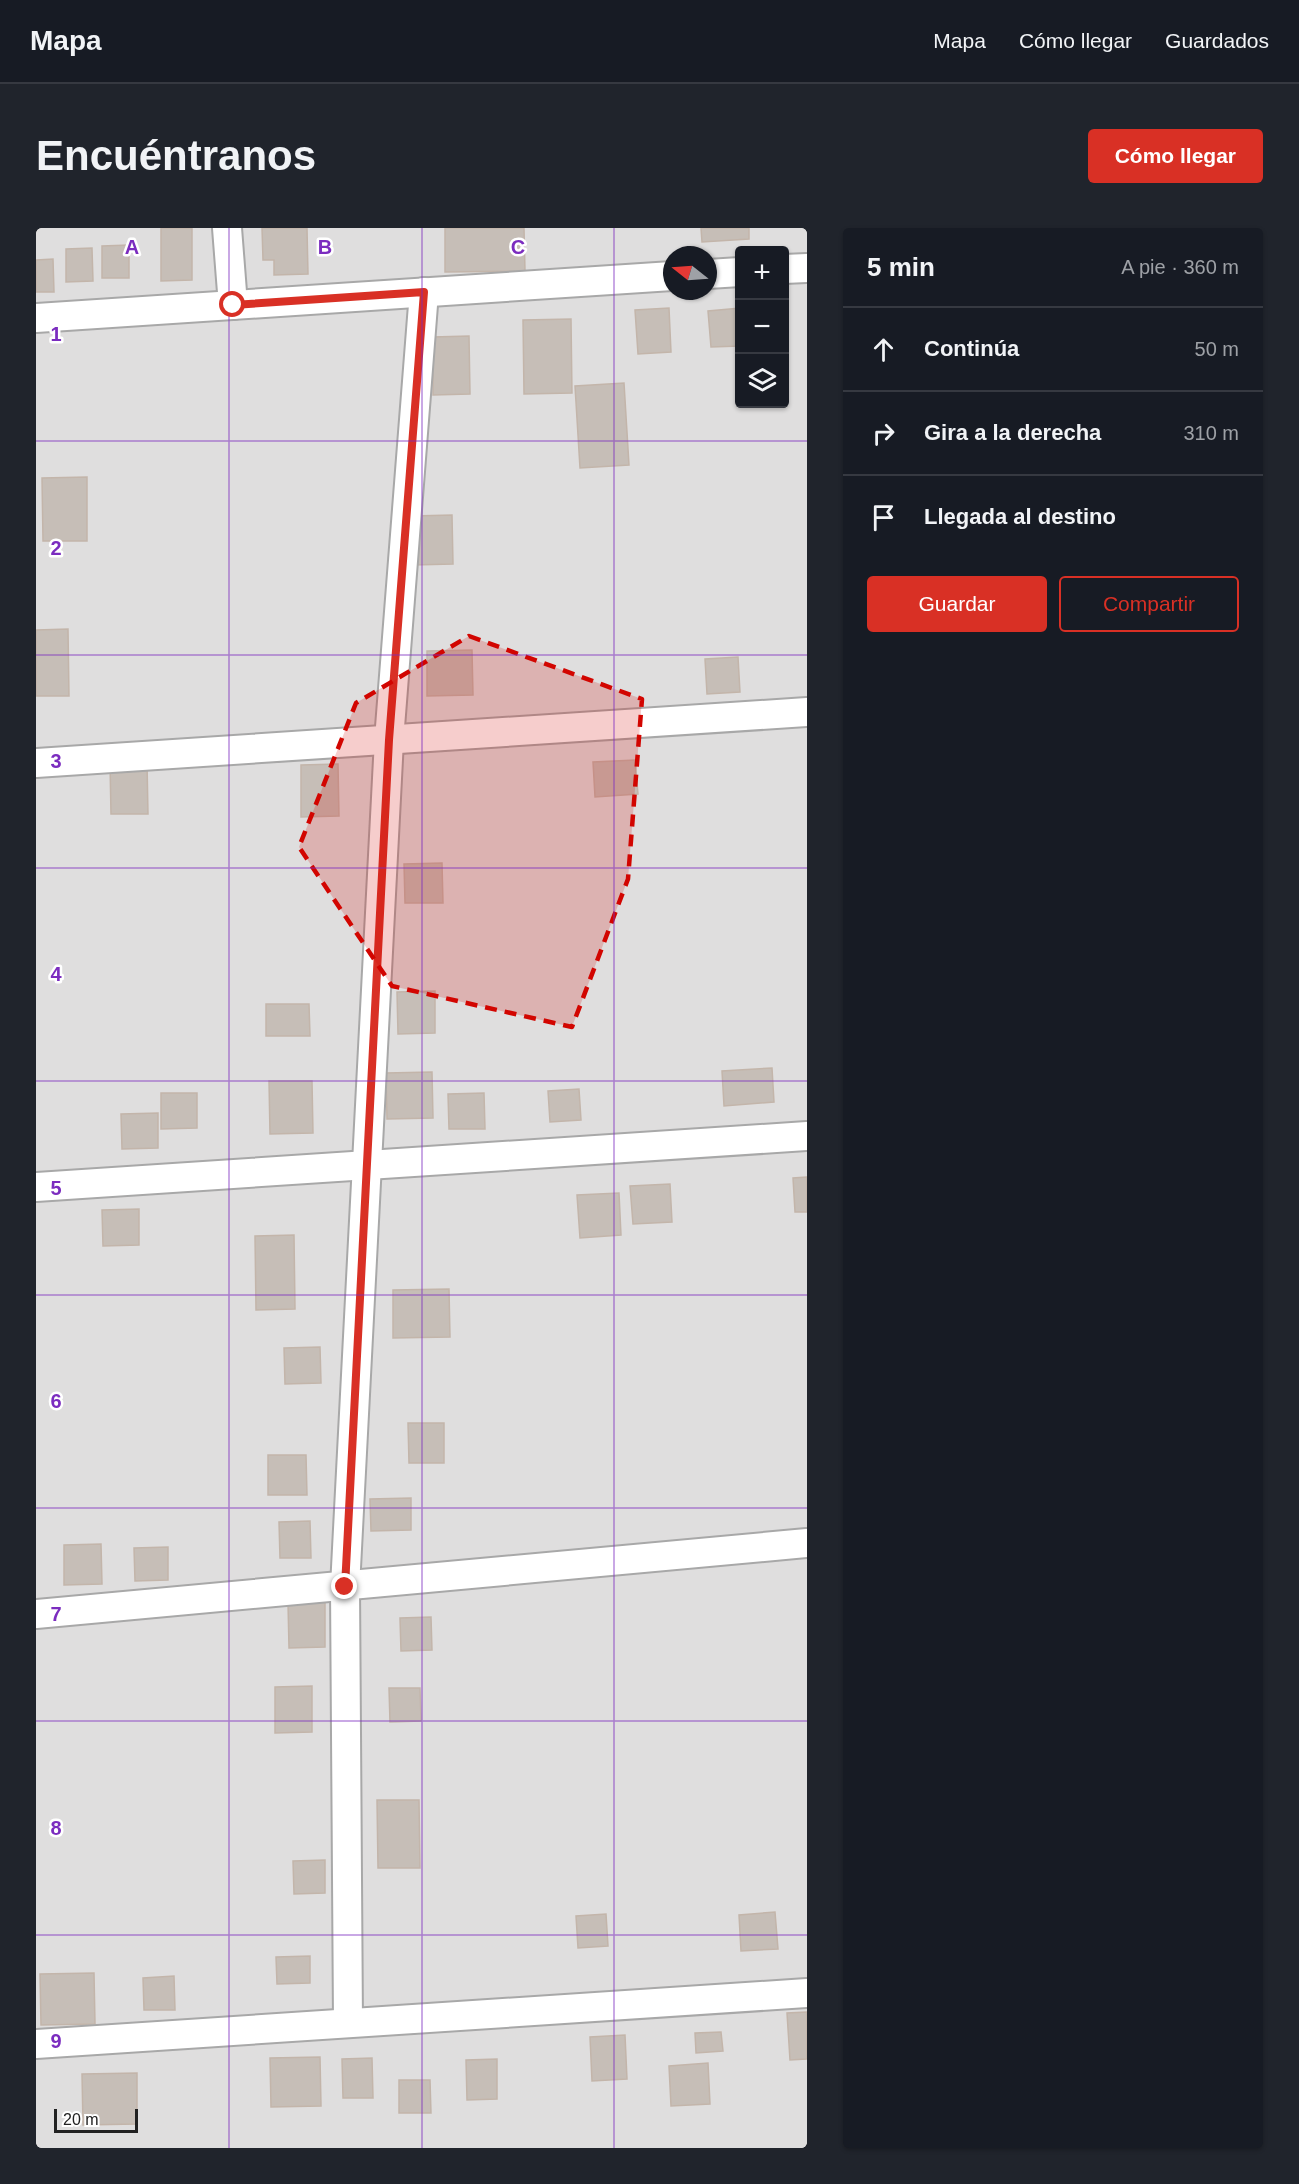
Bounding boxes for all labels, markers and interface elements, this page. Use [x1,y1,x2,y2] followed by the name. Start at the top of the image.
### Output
[30,25,102,56] text: Mapa
[933,29,986,52] text: Mapa
[1019,29,1132,52] text: Cómo llegar
[1165,29,1269,52] text: Guardados
[1088,129,1263,183] button: Cómo llegar
[36,132,316,179] text: Encuéntranos
[125,236,139,258] text: A
[318,236,332,258] text: B
[511,236,525,258] text: C
[663,246,717,300] north arrow
[735,246,789,408] map controls
[735,246,789,300] button: +
[867,252,935,282] text: 5 min
[1121,256,1239,278] text: A pie · 360 m
[219,291,245,317] route start
[735,300,789,354] button: −
[50,323,62,345] text: 1
[867,333,900,366] icon: ahead
[924,336,1019,361] text: Continúa
[1195,338,1239,360] text: 50 m
[735,354,789,408] button: layers
[867,417,900,450] icon: right
[924,420,1101,445] text: Gira a la derecha
[1183,422,1239,444] text: 310 m
[867,501,900,534] icon: arrive
[924,504,1116,529] text: Llegada al destino
[50,537,62,559] text: 2
[867,576,1047,632] button: Guardar
[1059,576,1239,632] button: Compartir
[50,750,62,772] text: 3
[50,963,62,985] text: 4
[50,1177,62,1199] text: 5
[50,1390,62,1412] text: 6
[331,1573,357,1599] route end
[50,1603,62,1625] text: 7
[50,1817,62,1839] text: 8
[50,2030,62,2052] text: 9
[54,2106,138,2134] scale bar
[63,2111,99,2128] text: 20 m

